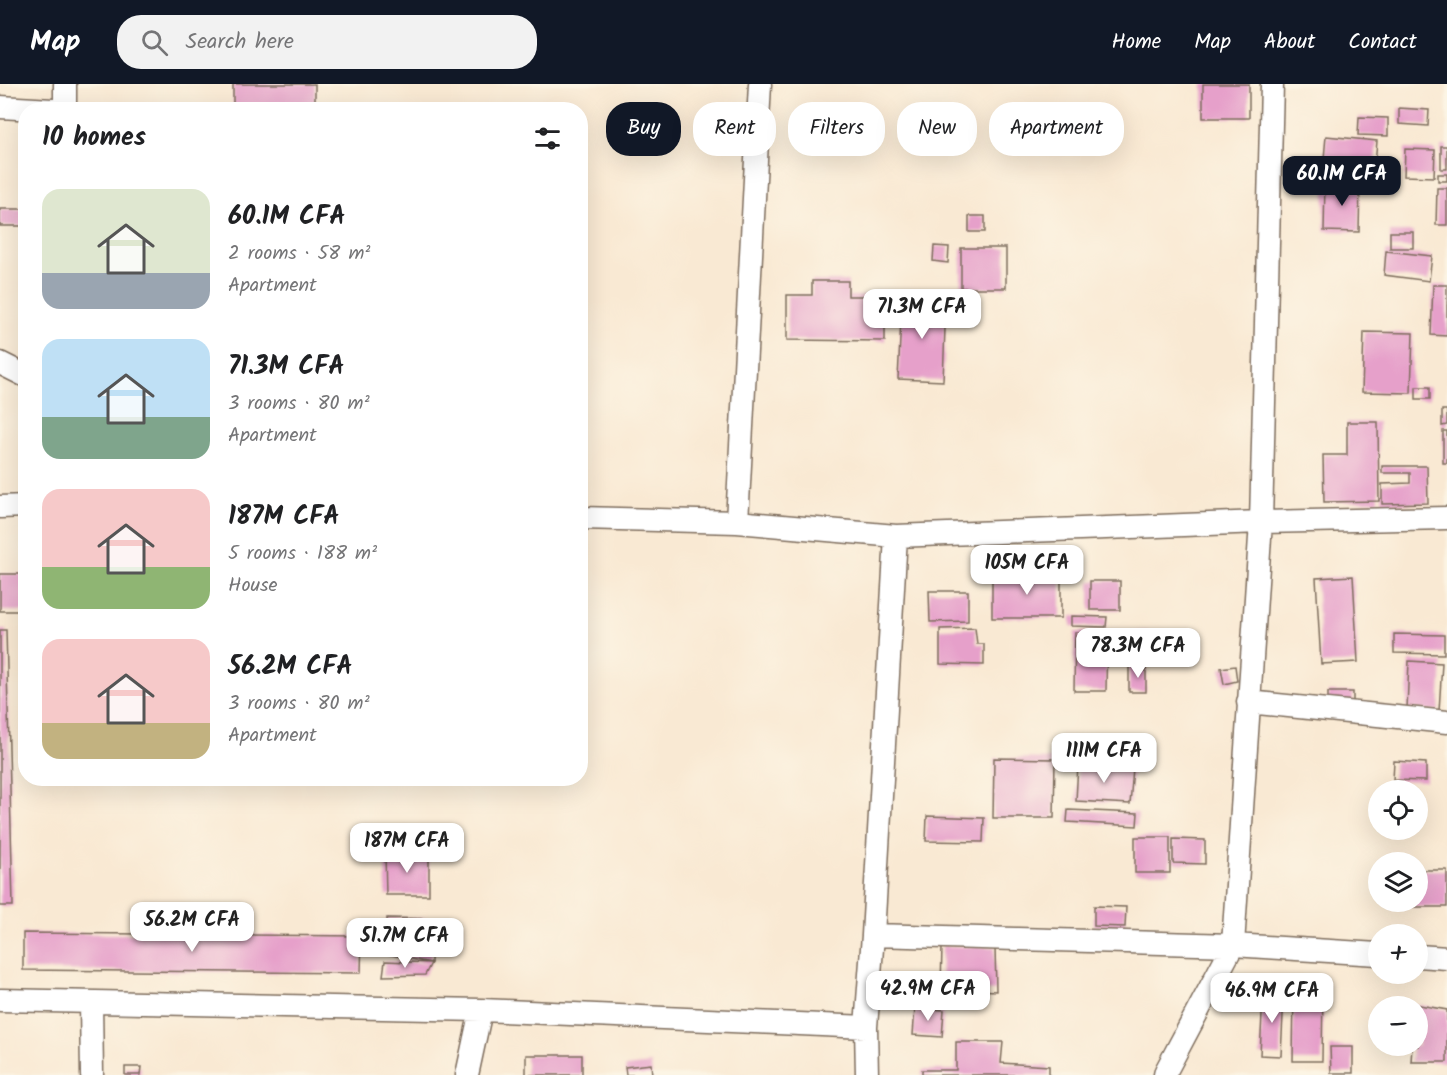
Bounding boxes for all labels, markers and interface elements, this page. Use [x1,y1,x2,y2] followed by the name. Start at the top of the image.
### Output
[117,15,537,69] search box
[30,20,81,65] text: Map
[186,25,294,60] text: Search here
[138,26,171,59] icon: search
[1112,26,1161,59] text: Home
[1194,26,1231,59] text: Map
[1264,26,1315,59] text: About
[1348,26,1417,59] text: Contact
[606,102,681,156] chip: Buy
[693,102,776,156] chip: Rent
[788,102,885,156] chip: Filters
[897,102,977,156] chip: New
[989,102,1124,156] chip: Apartment
[42,117,146,159] text: 10 homes
[531,122,564,155] icon: filters
[1273,156,1411,207] pin: 60.1M CFA
[1297,159,1387,191] text: 60.1M CFA
[228,196,346,238] text: 60.1M CFA
[90,213,162,285] icon: home
[228,238,370,270] text: 2 rooms · 58 m²
[228,270,317,302] text: Apartment
[853,289,991,340] pin: 71.3M CFA
[877,292,967,324] text: 71.3M CFA
[228,346,345,388] text: 71.3M CFA
[90,363,162,435] icon: home
[228,388,370,420] text: 3 rooms · 80 m²
[228,420,317,452] text: Apartment
[228,496,340,538] text: 187M CFA
[90,513,162,585] icon: home
[228,538,377,570] text: 5 rooms · 188 m²
[965,545,1089,596] pin: 105M CFA
[984,548,1070,580] text: 105M CFA
[228,570,278,602] text: House
[1069,628,1207,679] pin: 78.3M CFA
[1090,631,1186,663] text: 78.3M CFA
[228,646,353,688] text: 56.2M CFA
[90,663,162,735] icon: home
[228,688,370,720] text: 3 rooms · 80 m²
[228,720,317,752] text: Apartment
[1042,733,1166,784] pin: 111M CFA
[1066,736,1142,768] text: 111M CFA
[1368,780,1428,1056] map controls
[1368,780,1428,840] button: locate
[345,823,469,874] pin: 187M CFA
[364,826,450,858] text: 187M CFA
[1368,852,1428,912] button: layers
[123,902,261,953] pin: 56.2M CFA
[144,905,240,937] text: 56.2M CFA
[336,918,474,969] pin: 51.7M CFA
[361,921,449,953] text: 51.7M CFA
[1368,924,1428,984] button: +
[859,971,997,1022] pin: 42.9M CFA
[1203,973,1341,1024] pin: 46.9M CFA
[880,974,976,1006] text: 42.9M CFA
[1224,976,1320,1008] text: 46.9M CFA
[1368,996,1428,1056] button: −

